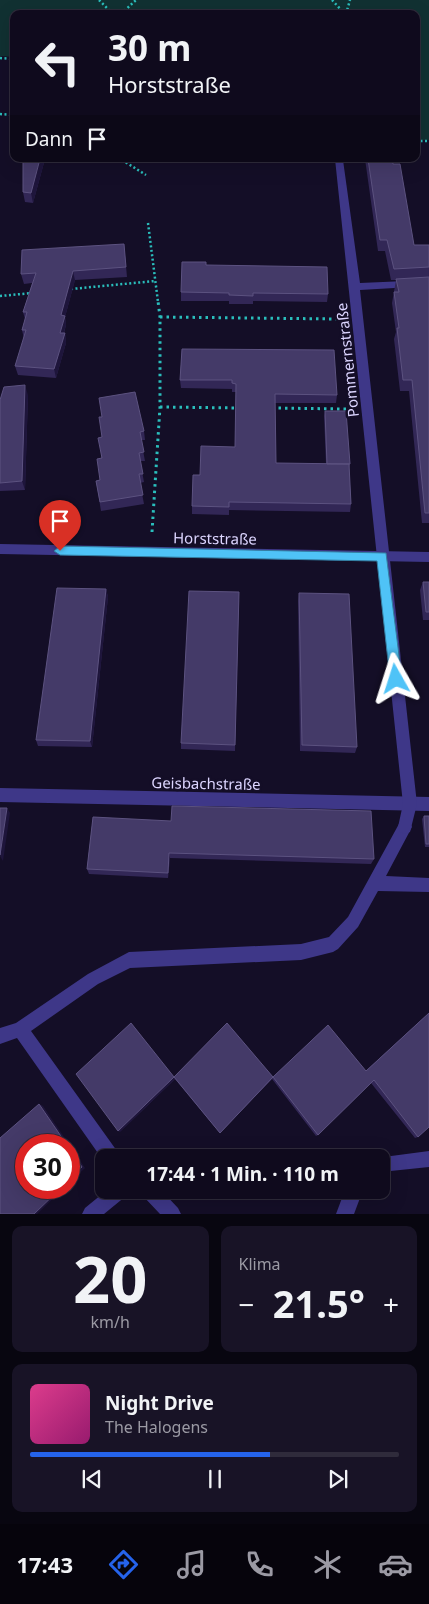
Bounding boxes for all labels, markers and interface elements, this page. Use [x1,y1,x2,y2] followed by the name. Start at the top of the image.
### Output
[108,24,191,71] text: 30 m
[25,30,90,95] icon: left
[108,69,231,99] text: Horststraße
[83,125,111,153] icon: arrive
[25,126,73,152] text: Dann
[331,302,363,418] street label: Pommernstraße
[39,500,81,551] pin
[46,507,74,535] icon: arrive
[173,527,257,549] street label: Horststraße
[369,652,421,704] position arrow
[151,772,261,794] street label: Geisbachstraße
[15,1134,80,1199] speed limit sign: 30
[146,1161,339,1187] text: 17:44 · 1 Min. · 110 m
[73,1234,147,1322] text: 20
[239,1253,281,1275] text: Klima
[273,1277,365,1329] text: 21.5°
[239,1285,255,1323] text: −
[383,1285,399,1323] text: +
[91,1311,130,1333] text: km/h
[105,1390,214,1416] text: Night Drive
[105,1416,208,1438] text: The Halogens
[78,1465,106,1493] icon: previous
[201,1465,229,1493] icon: pause
[324,1465,352,1493] icon: next
[106,1547,141,1582] icon: directions
[174,1547,209,1582] icon: music
[242,1547,277,1582] icon: phone
[310,1547,345,1582] icon: climate
[378,1547,413,1582] icon: car
[16,1549,73,1579] text: 17:43

